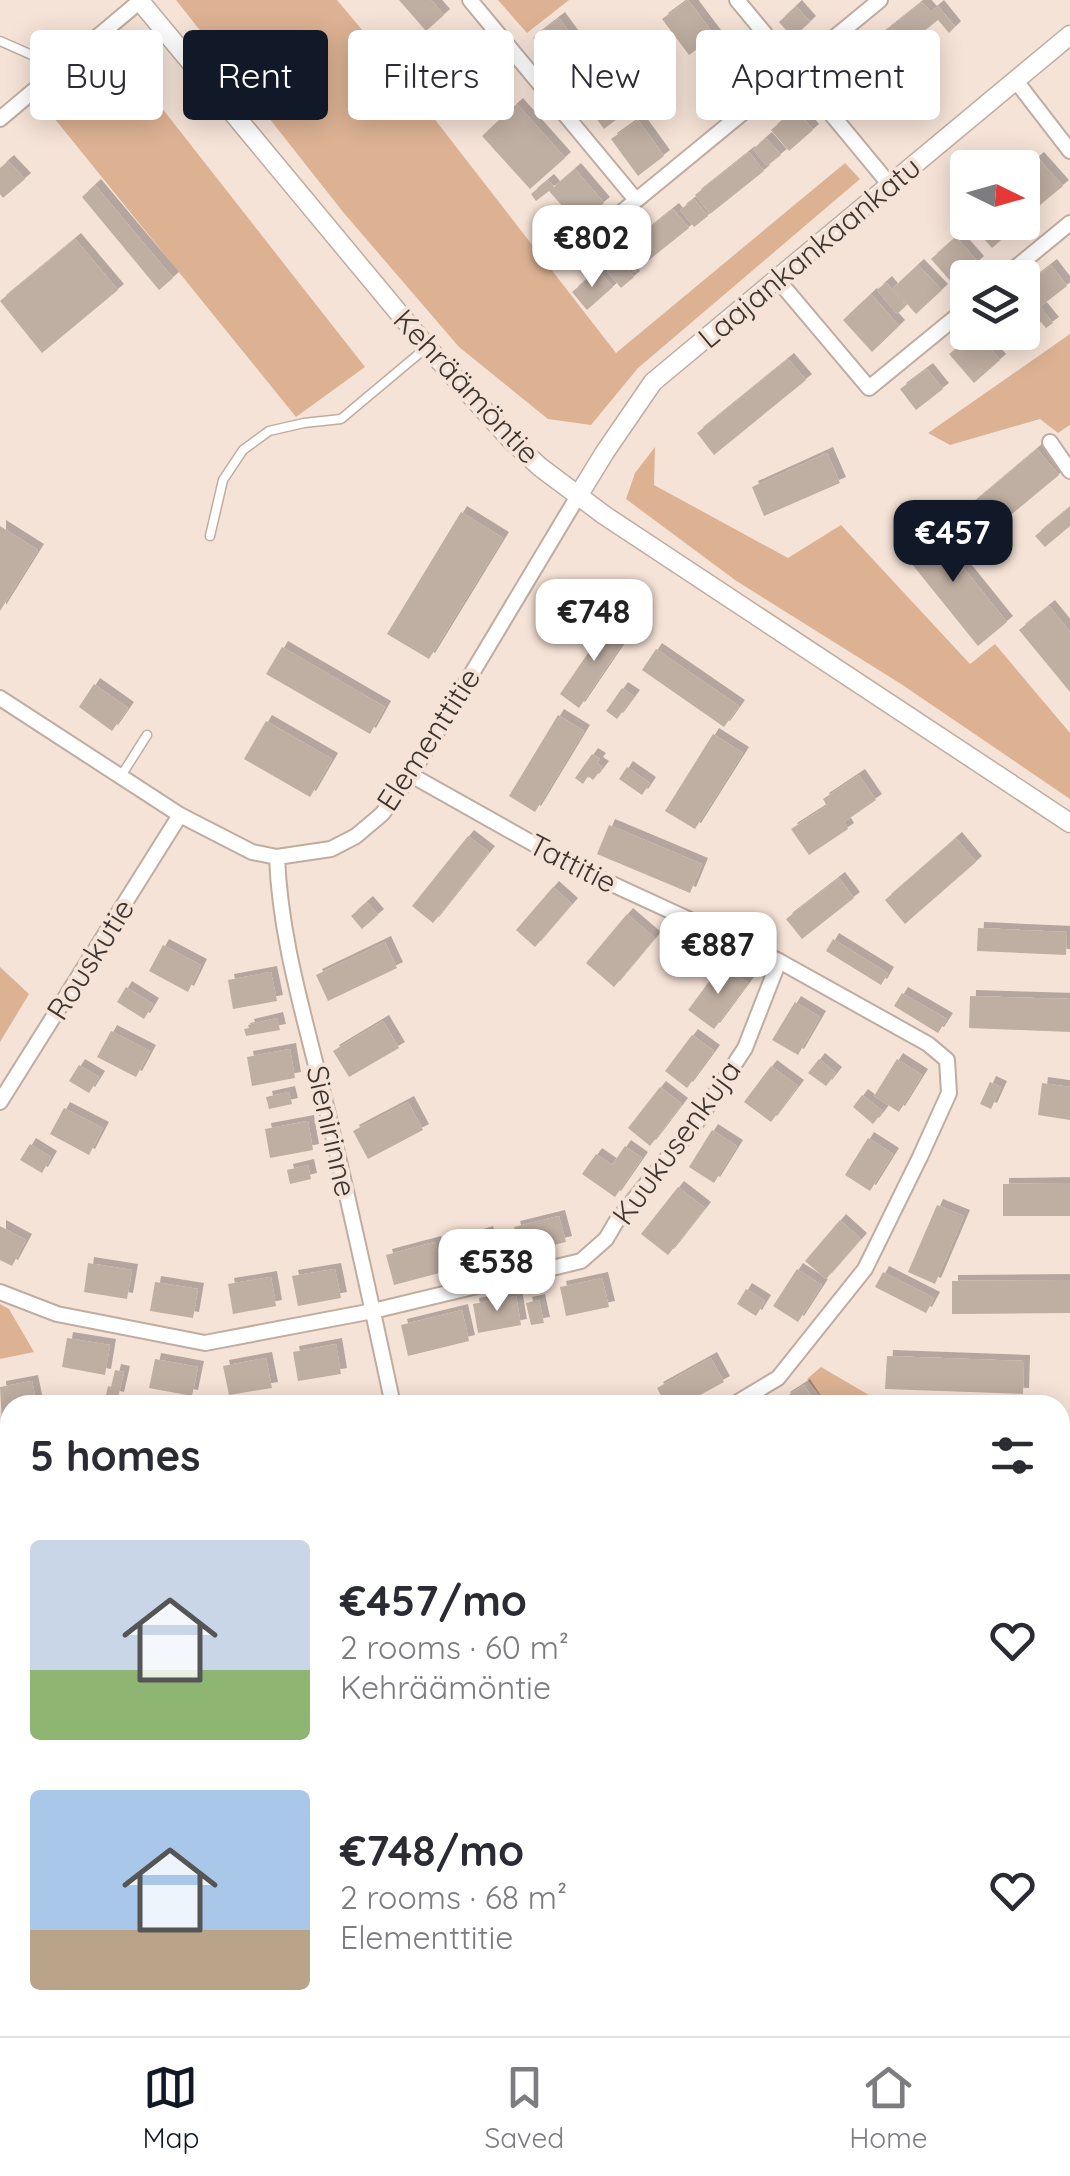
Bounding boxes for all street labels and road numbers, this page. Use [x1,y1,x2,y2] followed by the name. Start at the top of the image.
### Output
[690,148,928,356] street label: Laajankankaankatu
[386,301,548,471] street label: Kehräämöntie
[368,660,488,818] street label: Elementtitie
[523,825,623,901] street label: Tattitie
[38,891,142,1027] street label: Rouskutie
[603,1052,749,1232] street label: Kuukusenkuja
[298,1062,366,1200] street label: Sienirinne

